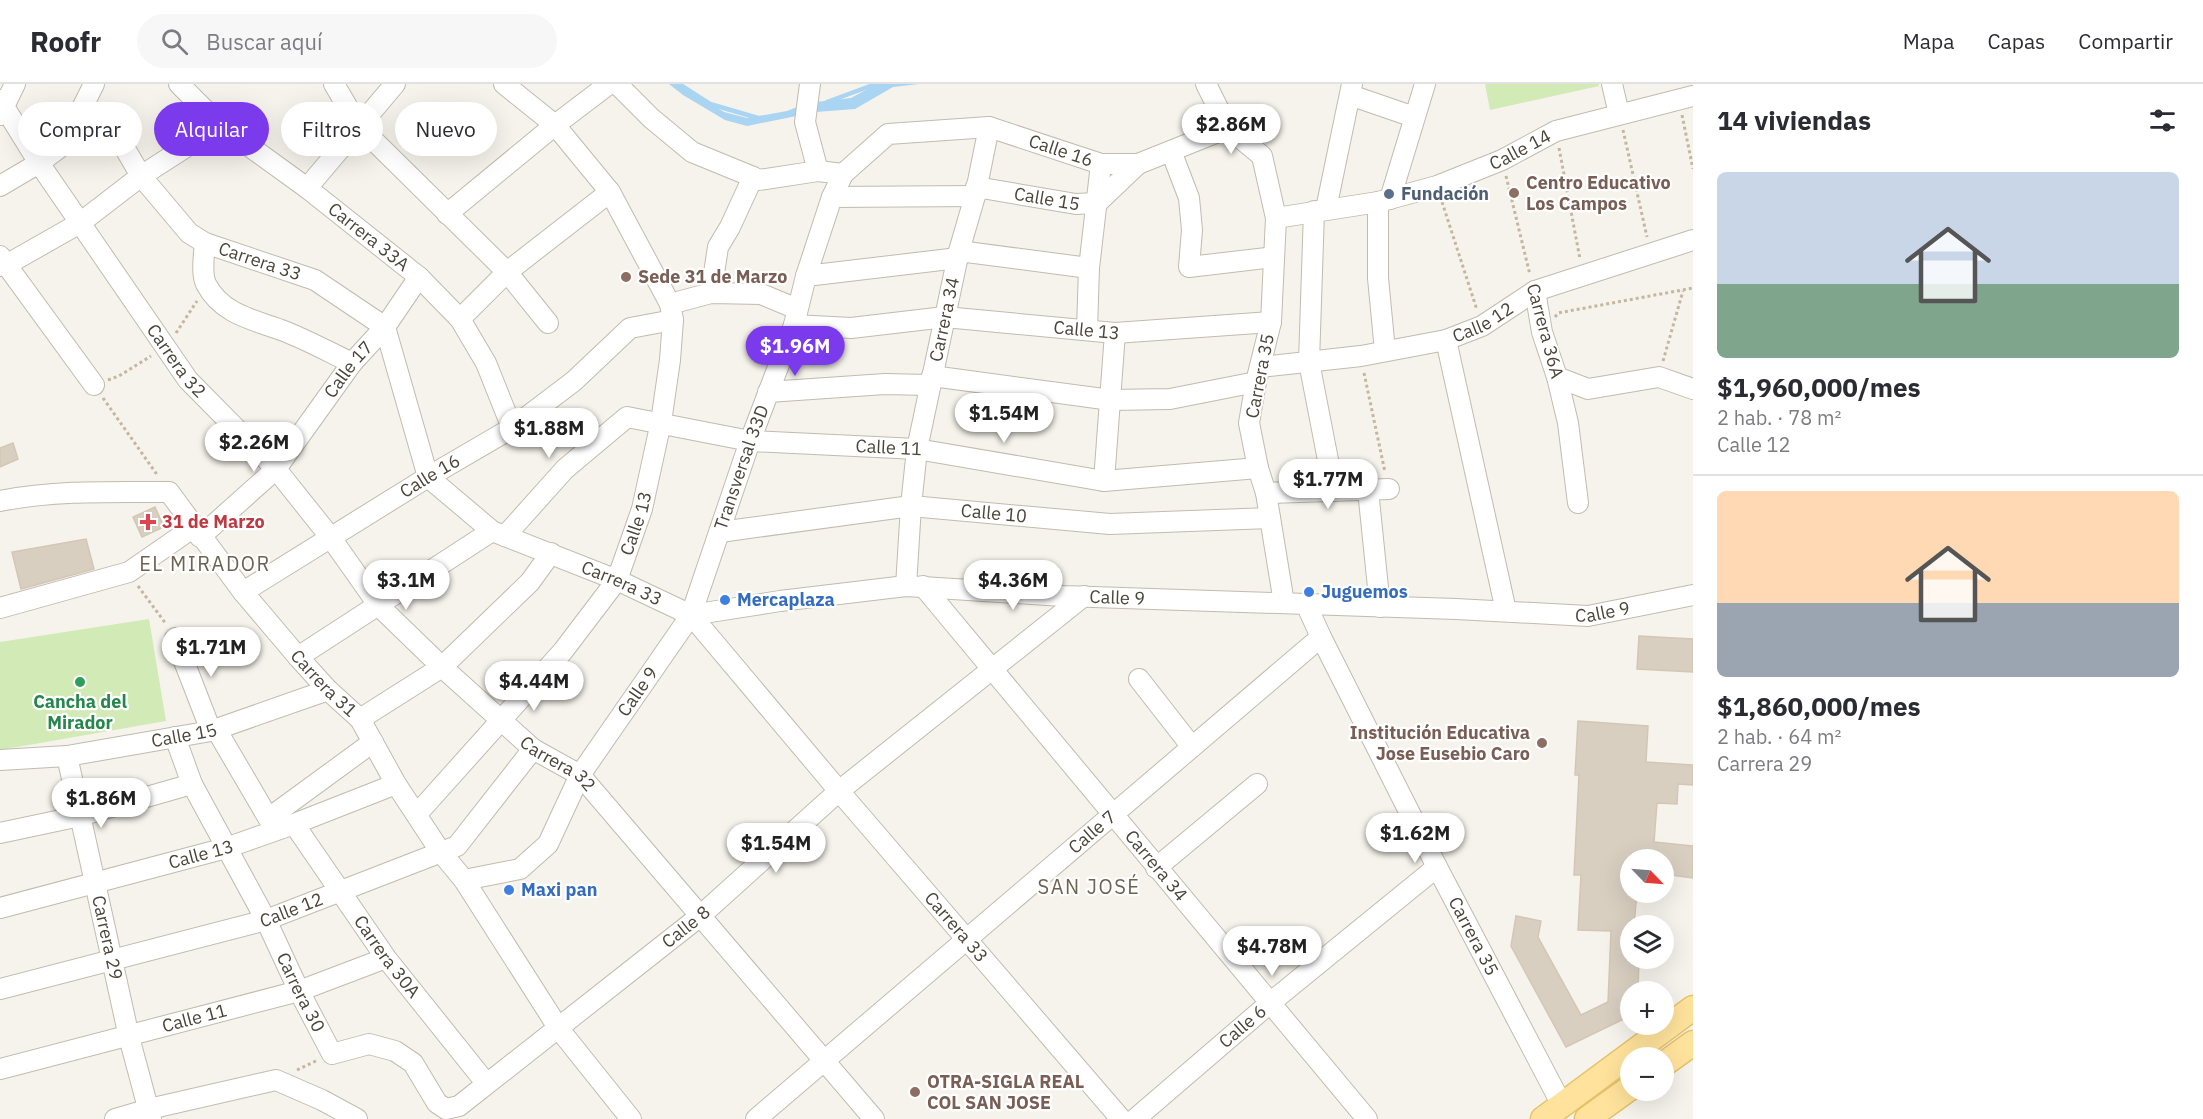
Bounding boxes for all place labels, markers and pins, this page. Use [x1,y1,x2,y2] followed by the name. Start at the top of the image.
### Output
[1182,104,1280,155] pin: $2.86M
[1526,171,1671,215] place label: Centro Educativo Los Campos
[1401,182,1489,205] place label: Fundación
[1507,186,1521,200] marker: Centro Educativo Los Campos
[1382,187,1396,201] marker: Fundación
[638,265,787,288] place label: Sede 31 de Marzo
[619,270,633,284] marker: Sede 31 de Marzo
[746,326,844,377] pin: $1.96M
[955,393,1053,444] pin: $1.54M
[500,408,598,459] pin: $1.88M
[205,422,303,473] pin: $2.26M
[1279,459,1377,510] pin: $1.77M
[162,510,265,533] place label: 31 de Marzo
[139,513,157,531] marker: 31 de Marzo
[364,560,448,611] pin: $3.1M
[964,560,1062,611] pin: $4.36M
[1321,580,1408,603] place label: Juguemos
[1302,585,1316,599] marker: Juguemos
[737,588,835,611] place label: Mercaplaza
[718,593,732,607] marker: Mercaplaza
[162,627,260,678] pin: $1.71M
[485,661,583,712] pin: $4.44M
[73,675,87,689] marker: Cancha del Mirador
[33,690,127,734] place label: Cancha del Mirador
[1350,721,1530,765] place label: Institución Educativa Jose Eusebio Caro
[1535,736,1549,750] marker: Institución Educativa Jose Eusebio Caro
[52,778,150,829] pin: $1.86M
[1366,813,1464,864] pin: $1.62M
[727,823,825,874] pin: $1.54M
[521,878,597,901] place label: Maxi pan
[502,883,516,897] marker: Maxi pan
[1223,926,1321,977] pin: $4.78M
[927,1070,1084,1114] place label: OTRA-SIGLA REAL COL SAN JOSE
[908,1085,922,1099] marker: OTRA-SIGLA REAL COL SAN JOSE

